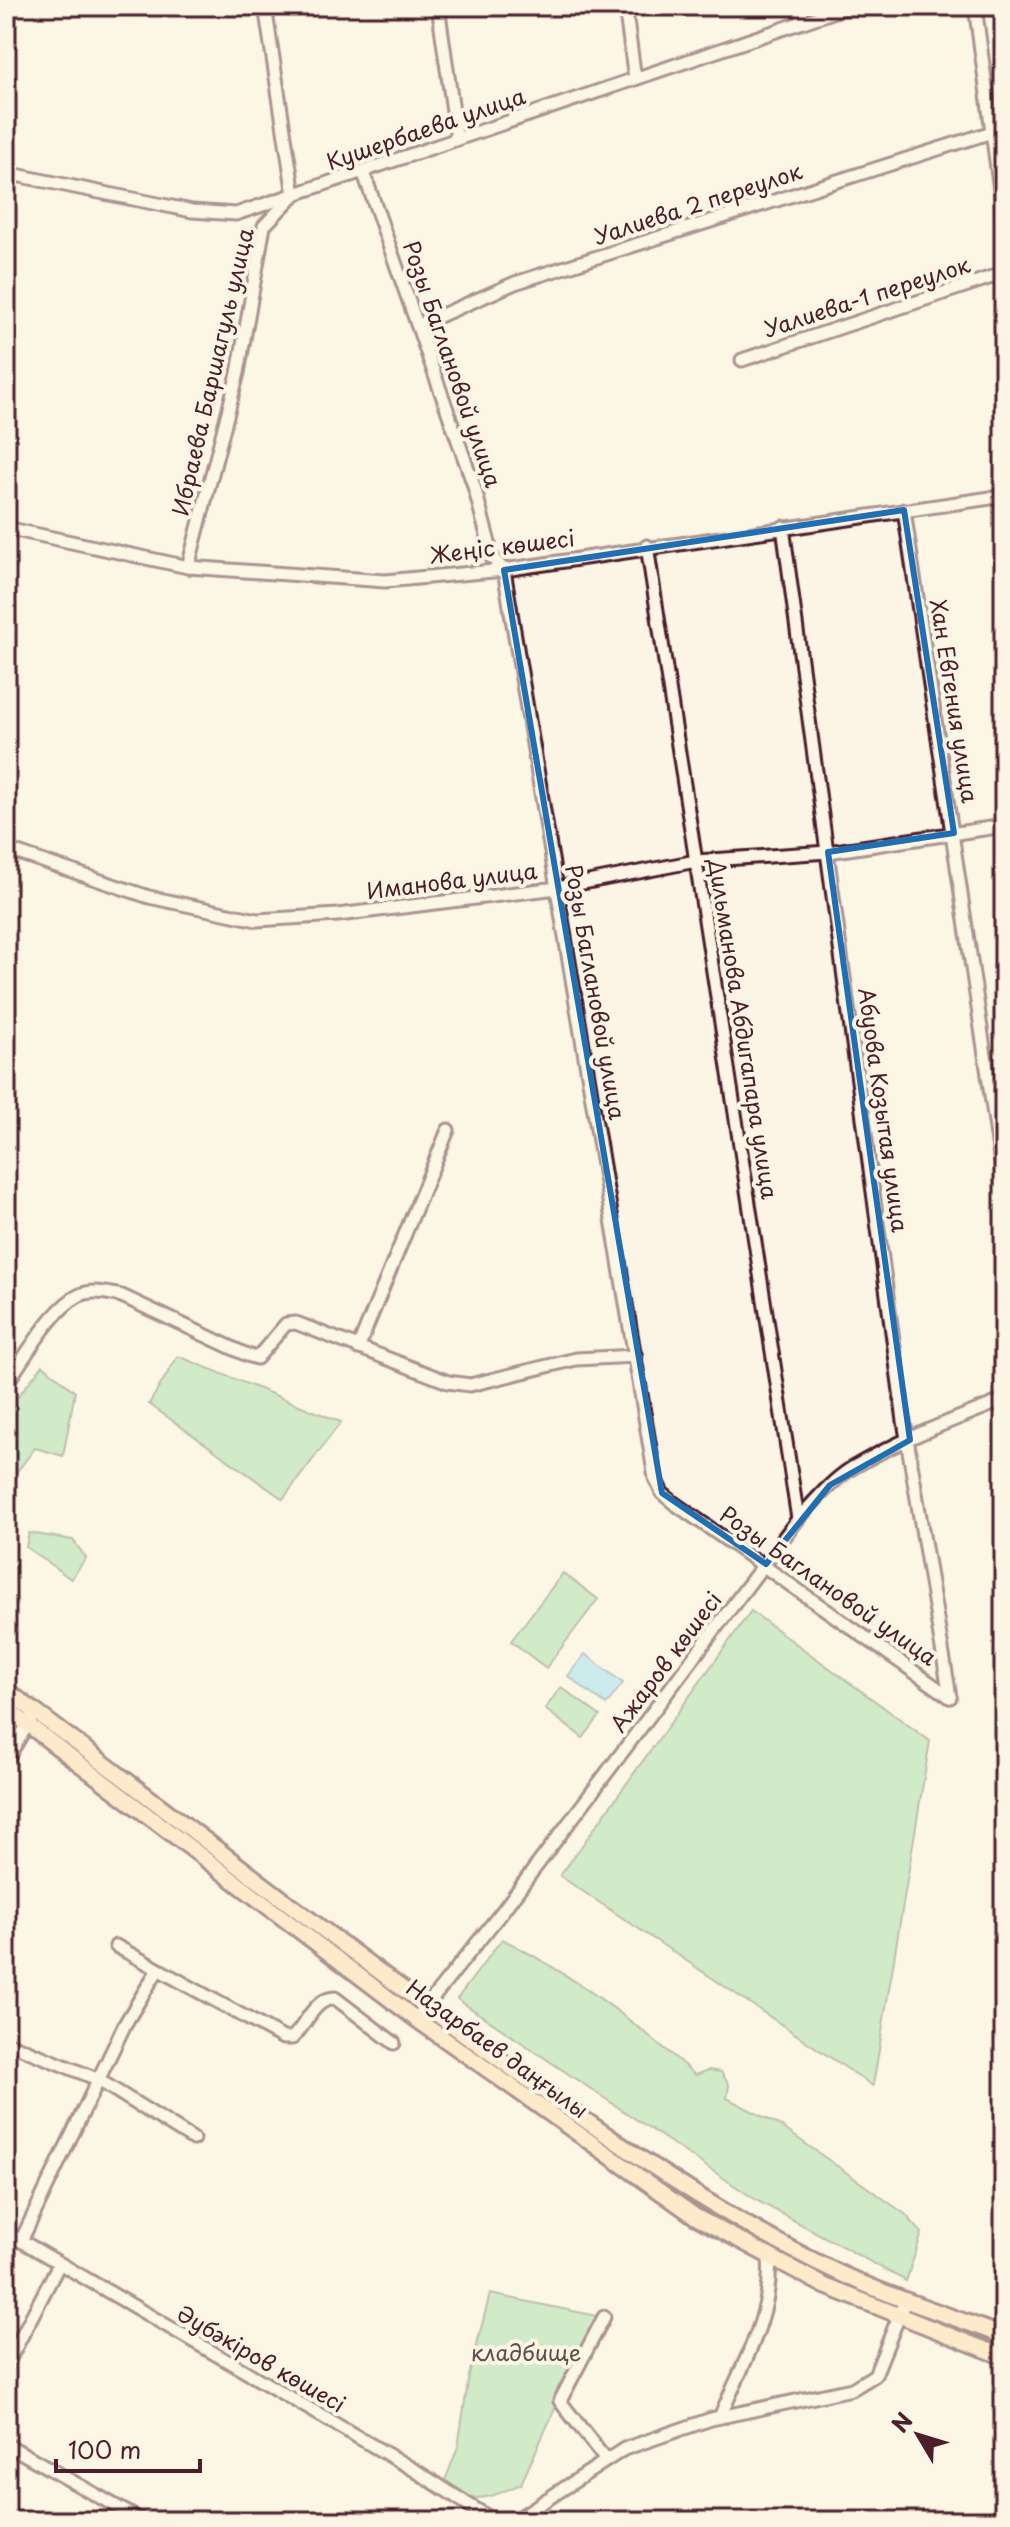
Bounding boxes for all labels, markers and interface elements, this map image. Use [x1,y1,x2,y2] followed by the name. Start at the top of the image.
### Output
[322,78,530,177] street label: Кушербаева улица
[589,153,807,252] street label: Уалиева 2 переулок
[162,224,261,519] street label: Ибраева Баршагуль улица
[396,236,511,491] street label: Розы Баглановой улица
[759,246,975,344] street label: Уалиева-1 переулок
[427,520,576,571] street label: Жеңіс көшесі
[923,596,988,805] street label: Хан Евгения улица
[365,853,539,906] street label: Иманова улица
[701,855,788,1201] street label: Дильманова Абдигапара улица
[558,861,635,1122] street label: Розы Баглановой улица
[851,985,918,1234] street label: Абуова Козытая улица
[713,1497,944,1673] street label: Розы Баглановой улица
[601,1584,729,1738] street label: Ажаров көшесі
[400,1970,596,2125] street label: Назарбаев даңғылы
[171,2296,352,2420] street label: Әубәкіров көшесі
[471,2335,581,2368] park label: кладбище
[878,2395,958,2475] north arrow
[883,2405,919,2439] text: N
[56,2423,200,2473] scale bar
[68,2431,141,2467] text: 100 m

